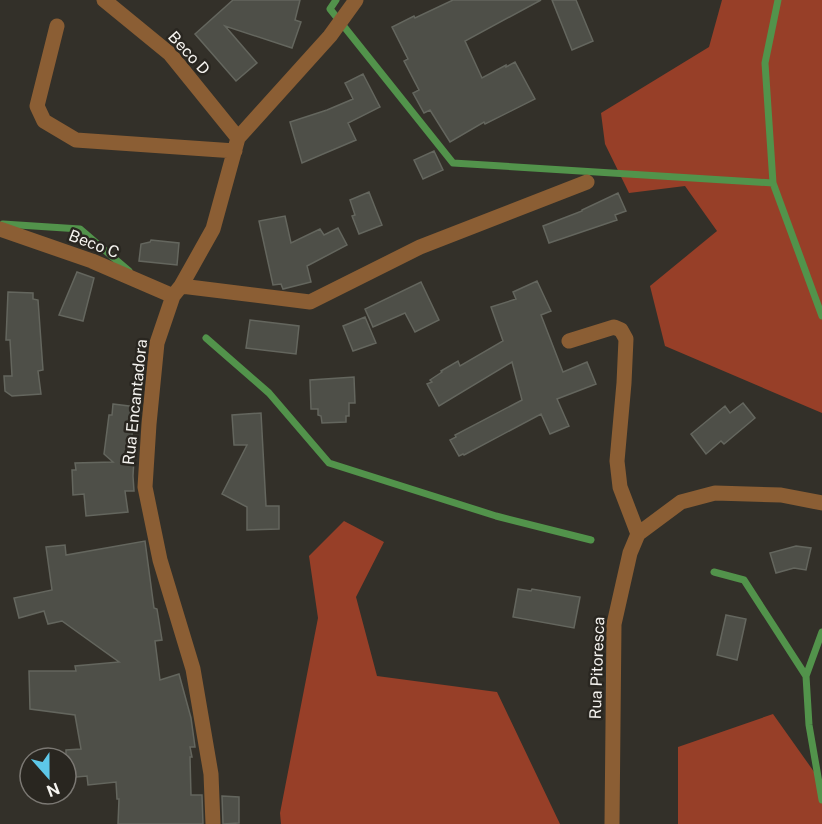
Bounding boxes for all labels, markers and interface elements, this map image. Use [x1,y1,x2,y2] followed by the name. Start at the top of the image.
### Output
[164,27,214,79] street label: Beco D
[66,226,122,262] street label: Beco C
[119,338,151,466] street label: Rua Encantadora
[586,616,608,720] street label: Rua Pitoresca
[18,746,78,806] north arrow
[44,778,62,801] text: N

